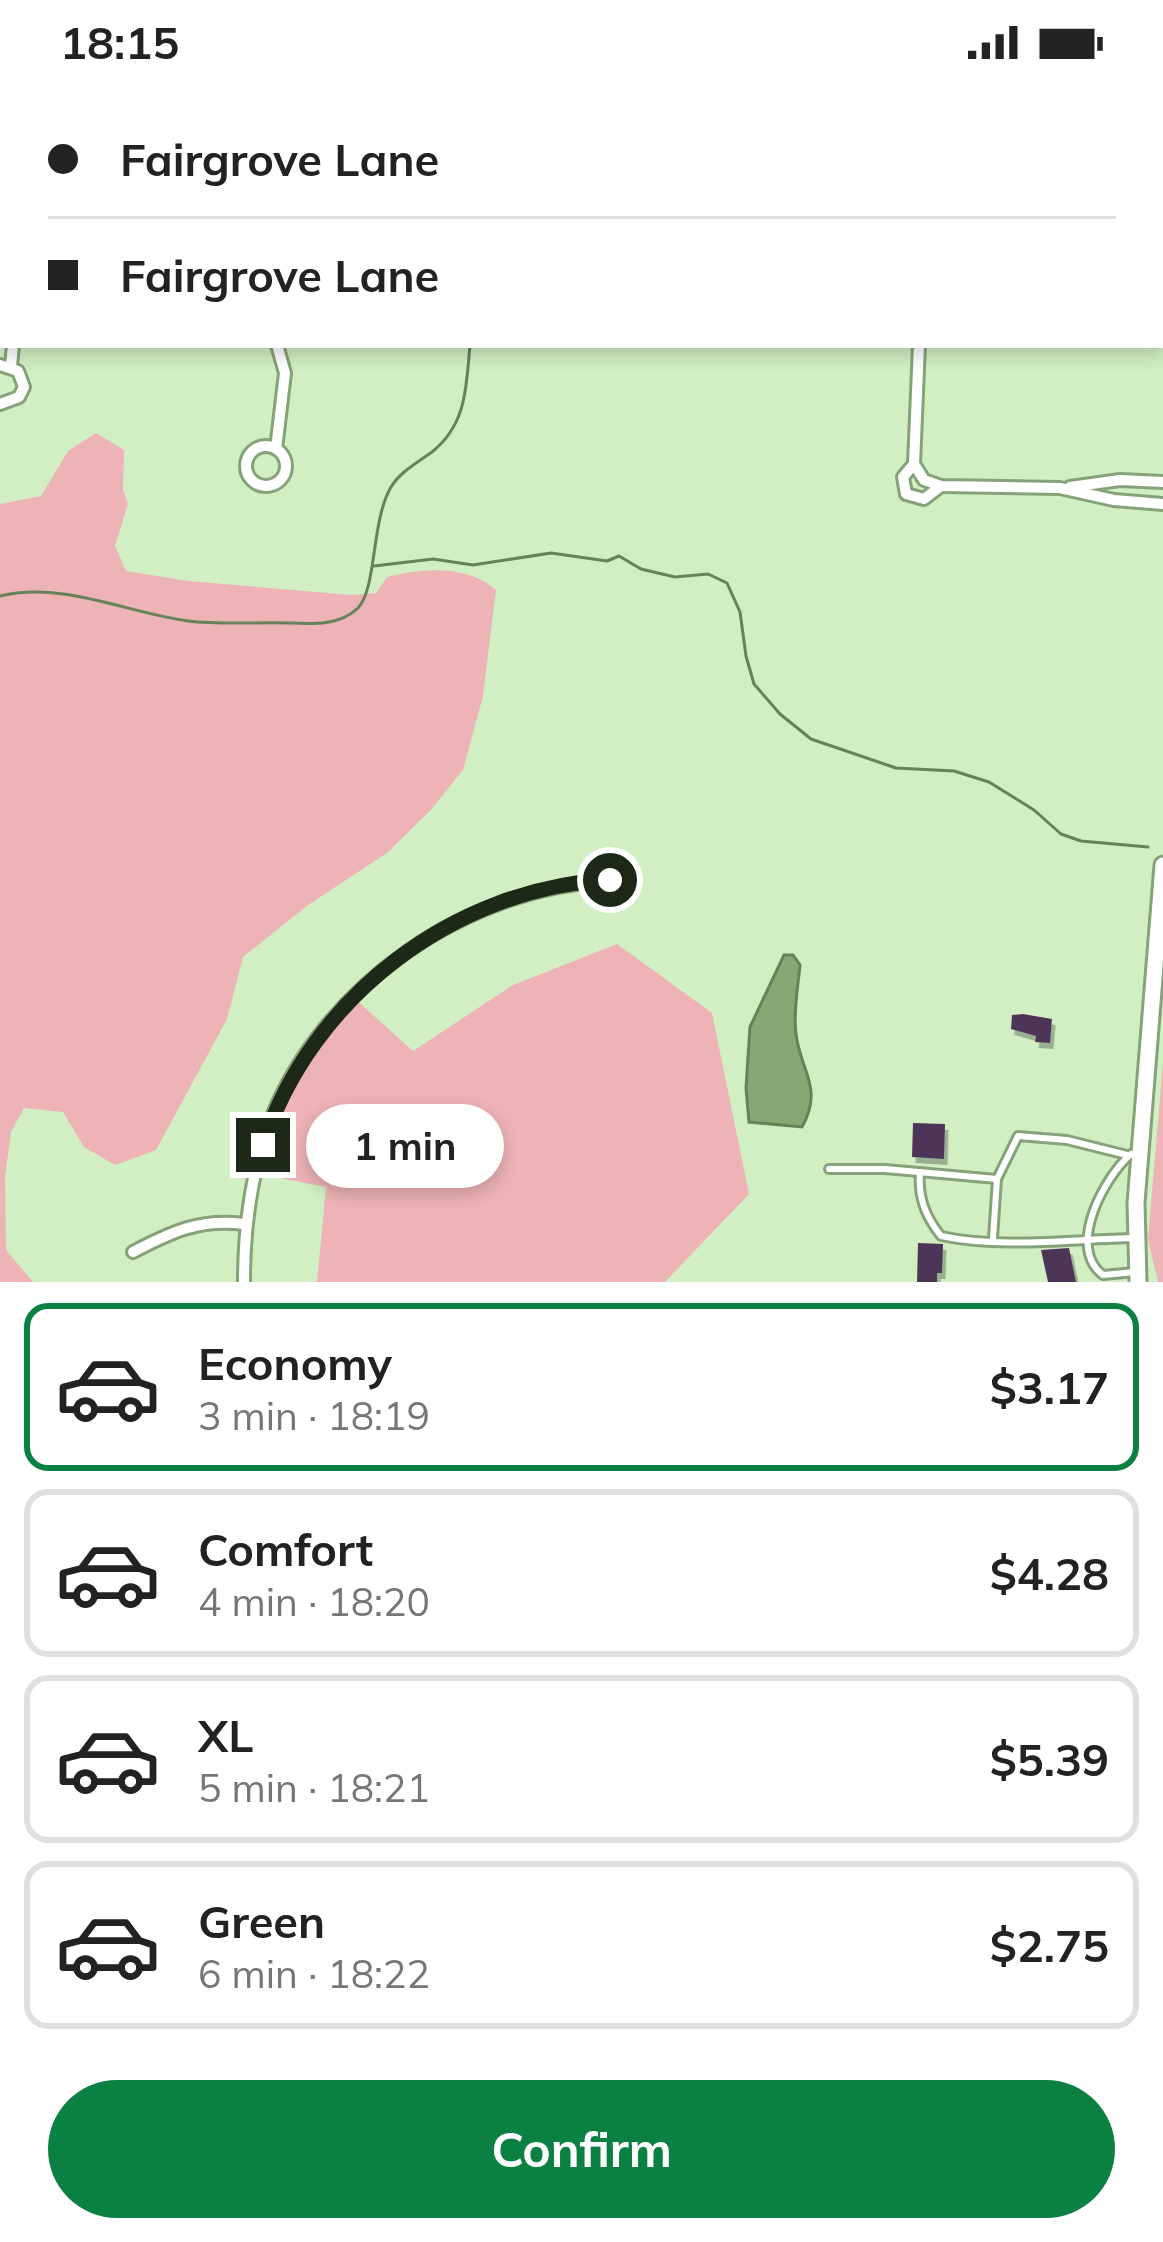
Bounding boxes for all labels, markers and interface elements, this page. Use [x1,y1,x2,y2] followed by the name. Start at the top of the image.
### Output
[60,14,179,70] text: 18:15
[120,131,439,187] text: Fairgrove Lane
[120,247,439,303] text: Fairgrove Lane
[583,853,637,907] route start
[305,1103,503,1187] callout: 1 min
[236,1118,290,1172] route end
[354,1121,456,1170] text: 1 min
[54,1333,162,1441] icon: car
[198,1335,392,1391] text: Economy
[990,1359,1109,1415] text: $3.17
[198,1391,430,1440] text: 3 min · 18:19
[54,1519,162,1627] icon: car
[198,1521,373,1577] text: Comfort
[990,1545,1109,1601] text: $4.28
[198,1577,430,1626] text: 4 min · 18:20
[54,1705,162,1813] icon: car
[198,1707,253,1763] text: XL
[990,1731,1109,1787] text: $5.39
[198,1763,430,1812] text: 5 min · 18:21
[54,1891,162,1999] icon: car
[198,1893,325,1949] text: Green
[990,1917,1109,1973] text: $2.75
[198,1949,430,1998] text: 6 min · 18:22
[48,2080,1115,2218] button: Confirm

